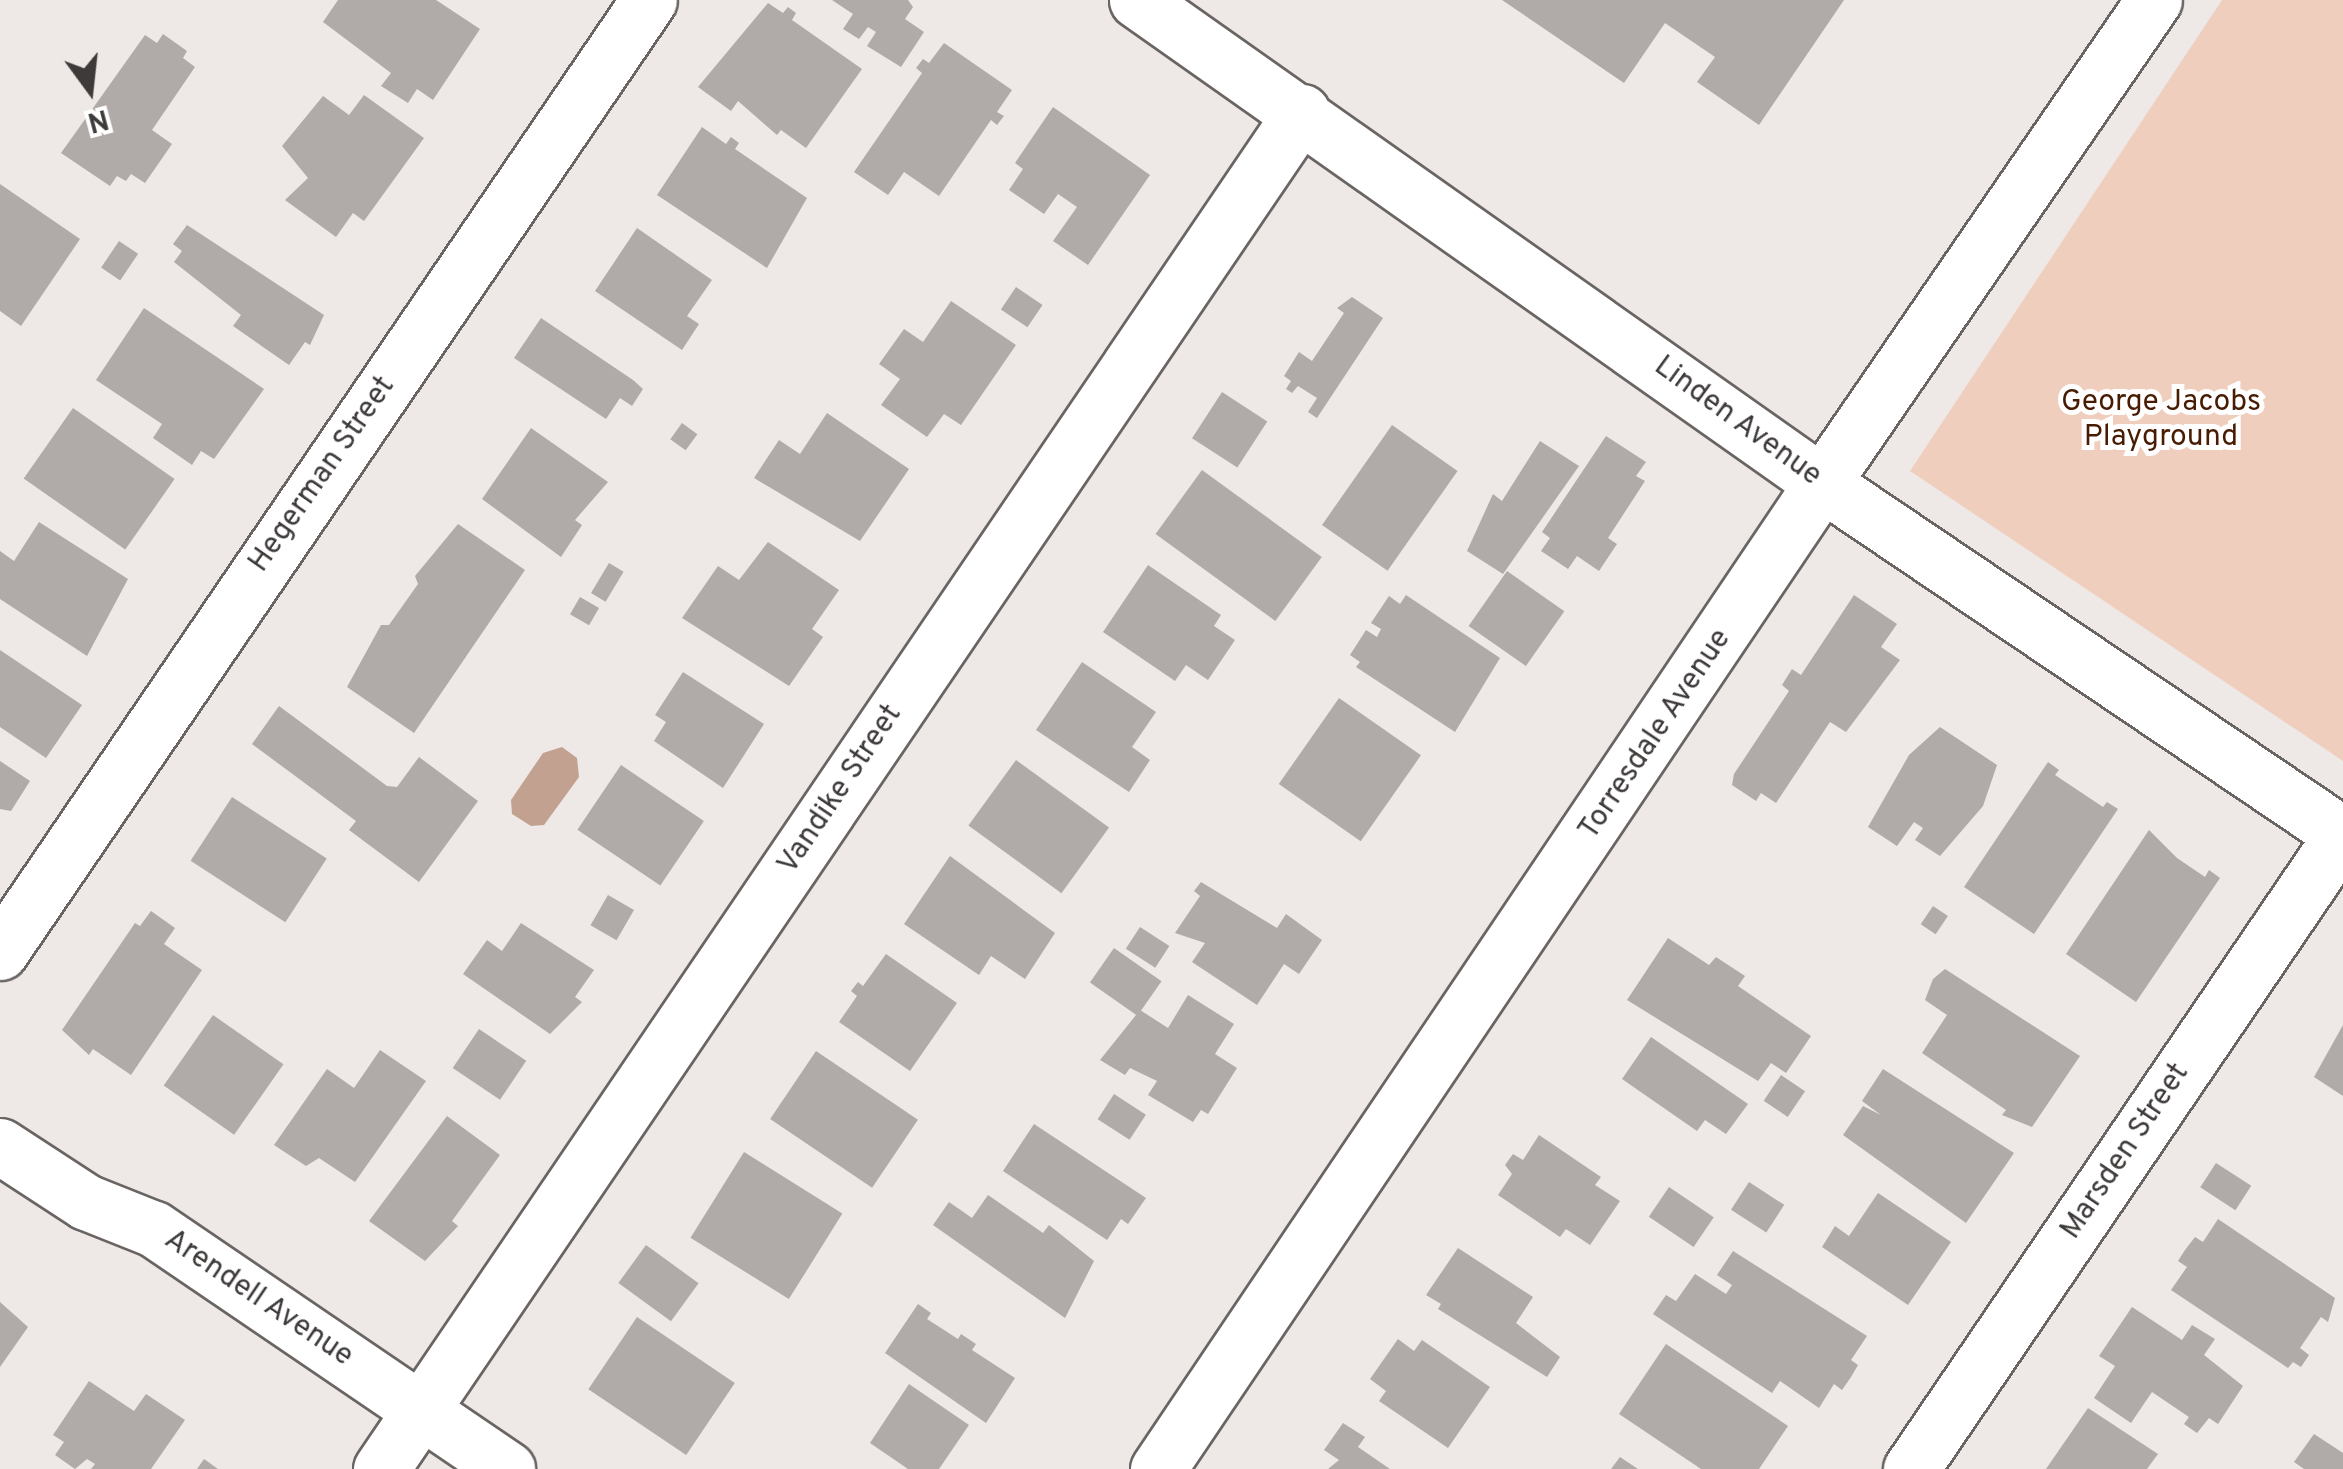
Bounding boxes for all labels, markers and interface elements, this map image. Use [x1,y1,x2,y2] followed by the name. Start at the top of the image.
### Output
[40,40,140,140] north arrow
[83,99,112,139] text: N
[1646,349,1828,495] street label: Linden Avenue
[242,370,404,580] street label: Hegerman Street
[2061,385,2261,456] park label: George Jacobs Playground
[1572,622,1740,848] street label: Torresdale Avenue
[771,699,911,881] street label: Vandike Street
[2054,1057,2198,1247] street label: Marsden Street
[156,1222,360,1376] street label: Arendell Avenue

